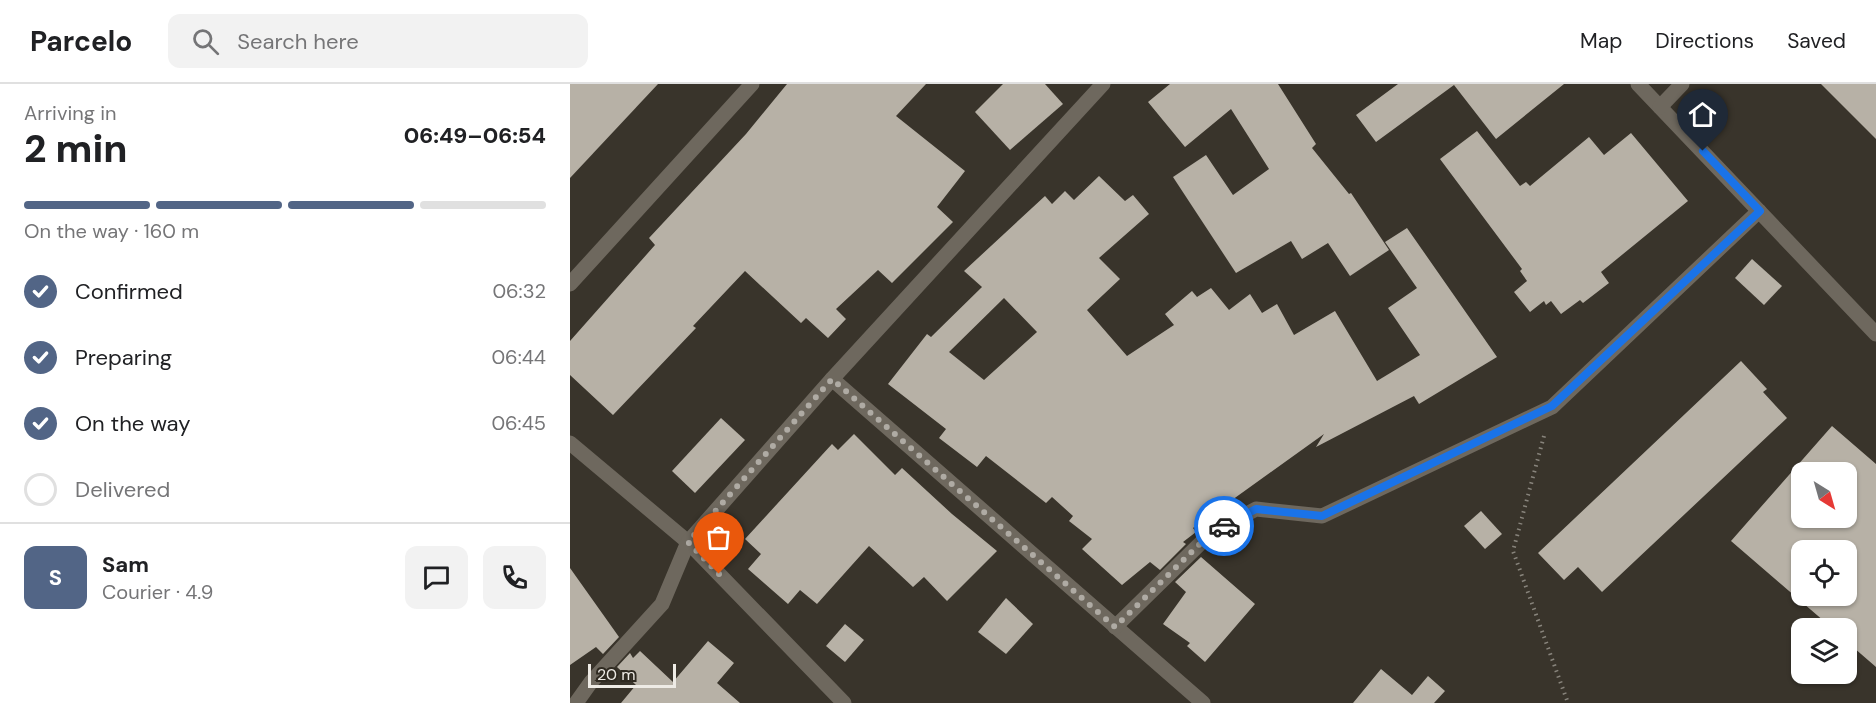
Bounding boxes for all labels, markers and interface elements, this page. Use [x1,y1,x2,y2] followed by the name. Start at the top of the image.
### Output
[168,14,588,68] search box
[30,23,132,60] text: Parcelo
[189,25,222,58] icon: search
[237,27,359,56] text: Search here
[1580,27,1622,55] text: Map
[1655,27,1754,55] text: Directions
[1787,27,1846,55] text: Saved
[1677,89,1728,151] pin
[1686,98,1719,131] icon: home
[24,100,116,126] text: Arriving in
[404,121,546,150] text: 06:49–06:54
[24,123,128,174] text: 2 min
[24,218,199,244] text: On the way · 160 m
[24,275,57,308] icon: check
[75,277,183,306] text: Confirmed
[492,278,546,304] text: 06:32
[24,341,57,374] icon: check
[75,343,172,372] text: Preparing
[491,344,546,370] text: 06:44
[24,407,57,440] icon: check
[75,409,190,438] text: On the way
[491,410,546,436] text: 06:45
[1791,462,1857,528] north arrow
[1791,462,1857,684] map controls
[75,475,170,504] text: Delivered
[1194,496,1254,556] courier
[1208,510,1241,543] icon: car
[693,512,744,574] pin
[702,521,735,554] icon: bag
[1791,540,1857,606] button: locate
[405,546,468,609] button: chat
[483,546,546,609] button: phone
[102,550,149,579] text: Sam
[49,563,62,592] text: S
[102,579,213,605] text: Courier · 4.9
[1791,618,1857,684] button: layers
[588,661,676,688] scale bar
[597,664,636,685] text: 20 m

